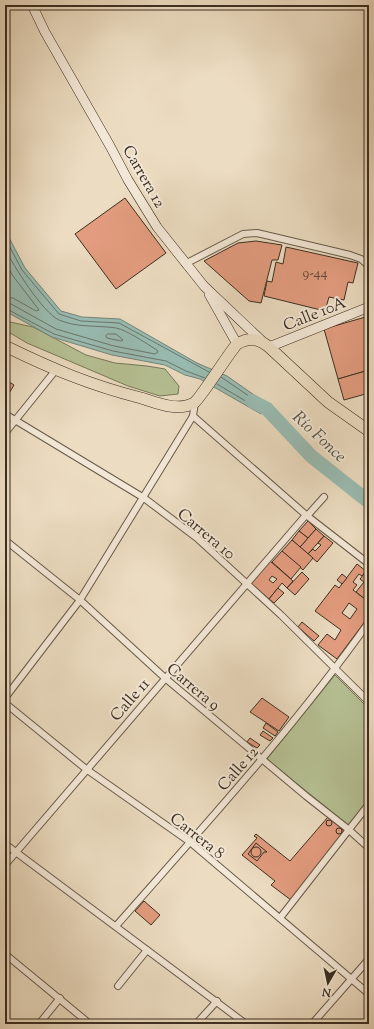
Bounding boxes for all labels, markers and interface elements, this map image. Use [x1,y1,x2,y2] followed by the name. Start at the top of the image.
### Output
[116,142,170,213] street label: Carrera 12
[303,264,328,284] house number: 9-44
[280,292,350,338] street label: Calle 10A
[286,406,351,469] water label: Río Fonce
[171,504,240,566] street label: Carrera 10
[161,659,224,717] street label: Carrera 9
[106,674,157,727] street label: Calle 11
[213,742,265,797] street label: Calle 12
[164,808,229,866] street label: Carrera 8
[308,963,348,1003] north arrow
[321,983,333,1001] text: N

